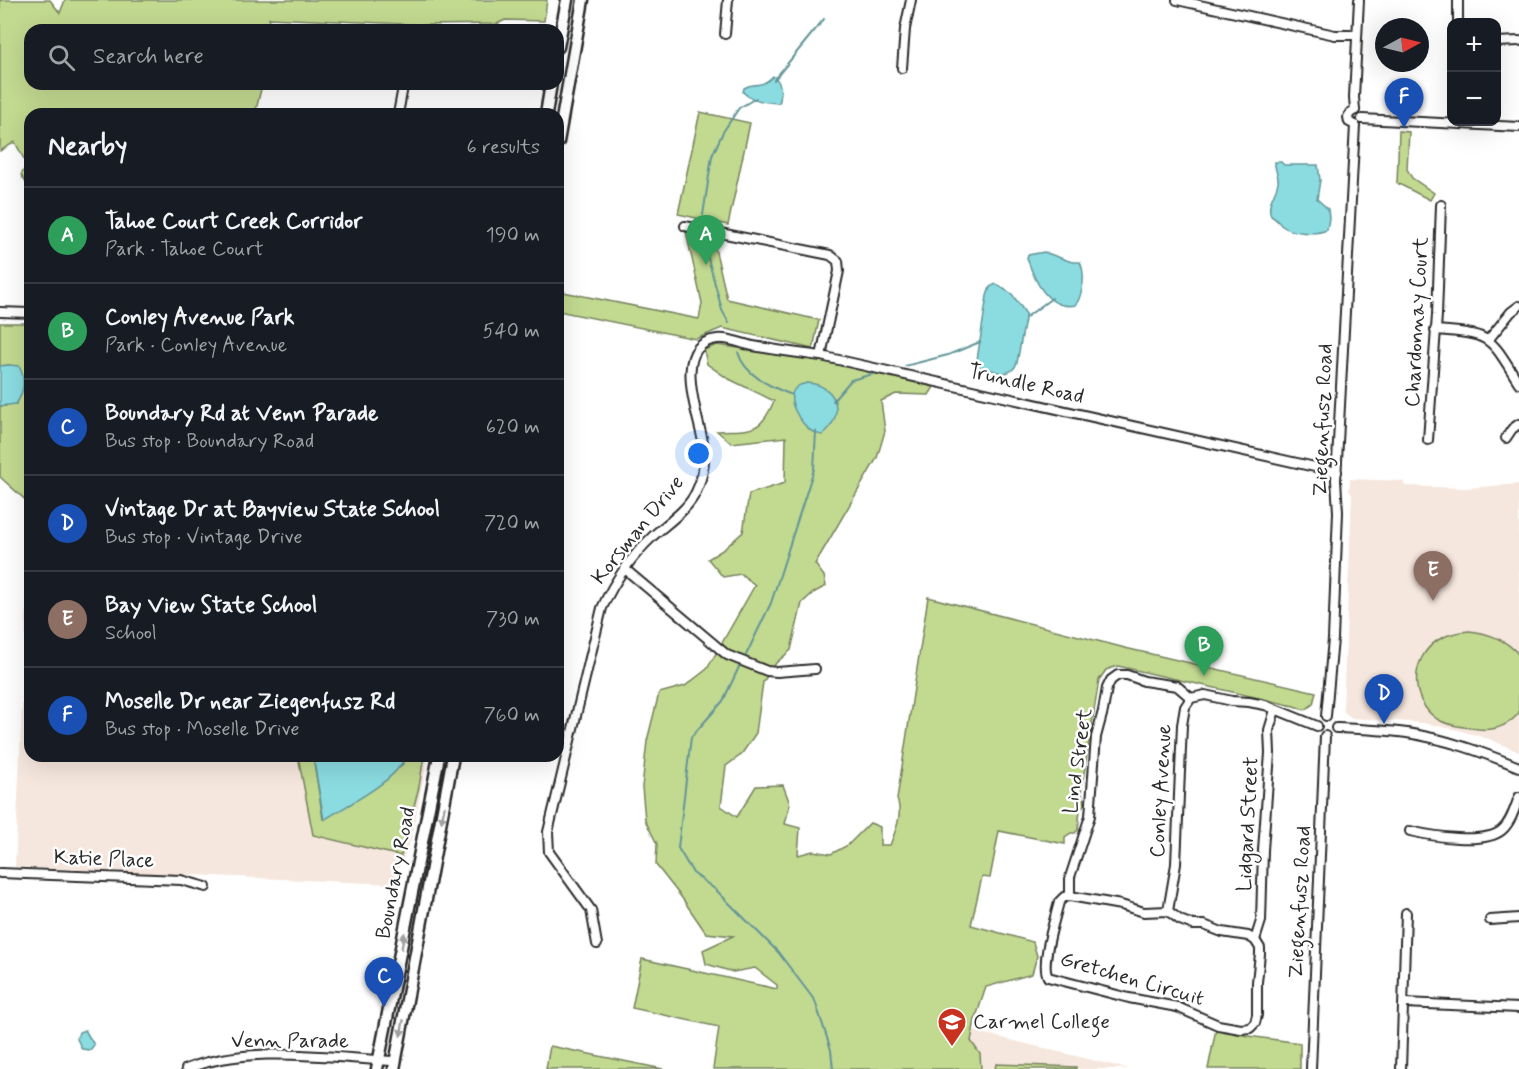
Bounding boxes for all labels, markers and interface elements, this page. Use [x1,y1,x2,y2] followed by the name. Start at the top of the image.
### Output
[1375,18,1429,72] north arrow
[1447,18,1501,126] map controls
[1447,18,1501,72] button: +
[24,24,564,90] search box
[45,41,78,74] icon: search
[93,43,204,71] text: Search here
[1447,72,1501,126] button: −
[1384,78,1424,128] pin: F
[48,130,127,164] text: Nearby
[467,134,540,161] text: 6 results
[105,208,362,236] text: Tahoe Court Creek Corridor
[686,216,726,265] pin: A
[61,222,74,249] text: A
[486,222,540,249] text: 190 m
[1399,235,1435,408] street label: Chardonnay Court
[105,236,264,263] text: Park · Tahoe Court
[105,304,295,332] text: Conley Avenue Park
[61,318,74,345] text: B
[483,318,540,345] text: 540 m
[105,332,287,359] text: Park · Conley Avenue
[1306,343,1342,497] street label: Ziegenfusz Road
[965,357,1087,411] street label: Trundle Road
[105,400,378,428] text: Boundary Rd at Venn Parade
[60,414,75,441] text: C
[486,414,540,441] text: 620 m
[105,428,314,455] text: Bus stop · Boundary Road
[684,439,713,468] your location
[585,469,691,591] street label: Korsman Drive
[105,496,440,524] text: Vintage Dr at Bayview State School
[61,510,74,537] text: D
[484,510,540,537] text: 720 m
[105,524,303,551] text: Bus stop · Vintage Drive
[1414,552,1452,601] pin: E
[105,592,317,620] text: Bay View State School
[62,606,73,633] text: E
[486,606,540,633] text: 730 m
[105,620,157,647] text: School
[1184,626,1224,676] pin: B
[1364,674,1404,724] pin: D
[105,688,395,716] text: Moselle Dr near Ziegenfusz Rd
[62,702,73,729] text: F
[483,702,540,729] text: 760 m
[1057,706,1099,816] street label: Lind Street
[105,716,300,743] text: Bus stop · Moselle Drive
[1144,724,1178,858] street label: Conley Avenue
[1230,756,1267,892] street label: Lidgard Street
[438,804,447,823] one-way arrow
[369,805,423,941] street label: Boundary Road
[1282,825,1320,979] street label: Ziegenfusz Road
[53,843,155,875] street label: Katie Place
[399,932,408,951] one-way arrow
[1057,945,1207,1013] street label: Gretchen Circuit
[364,958,404,1007] pin: C
[936,1006,968,1048] school or university icon: Carmel College
[973,1008,1110,1038] place label: Carmel College
[397,1018,406,1037] one-way arrow
[231,1027,349,1055] street label: Venn Parade

